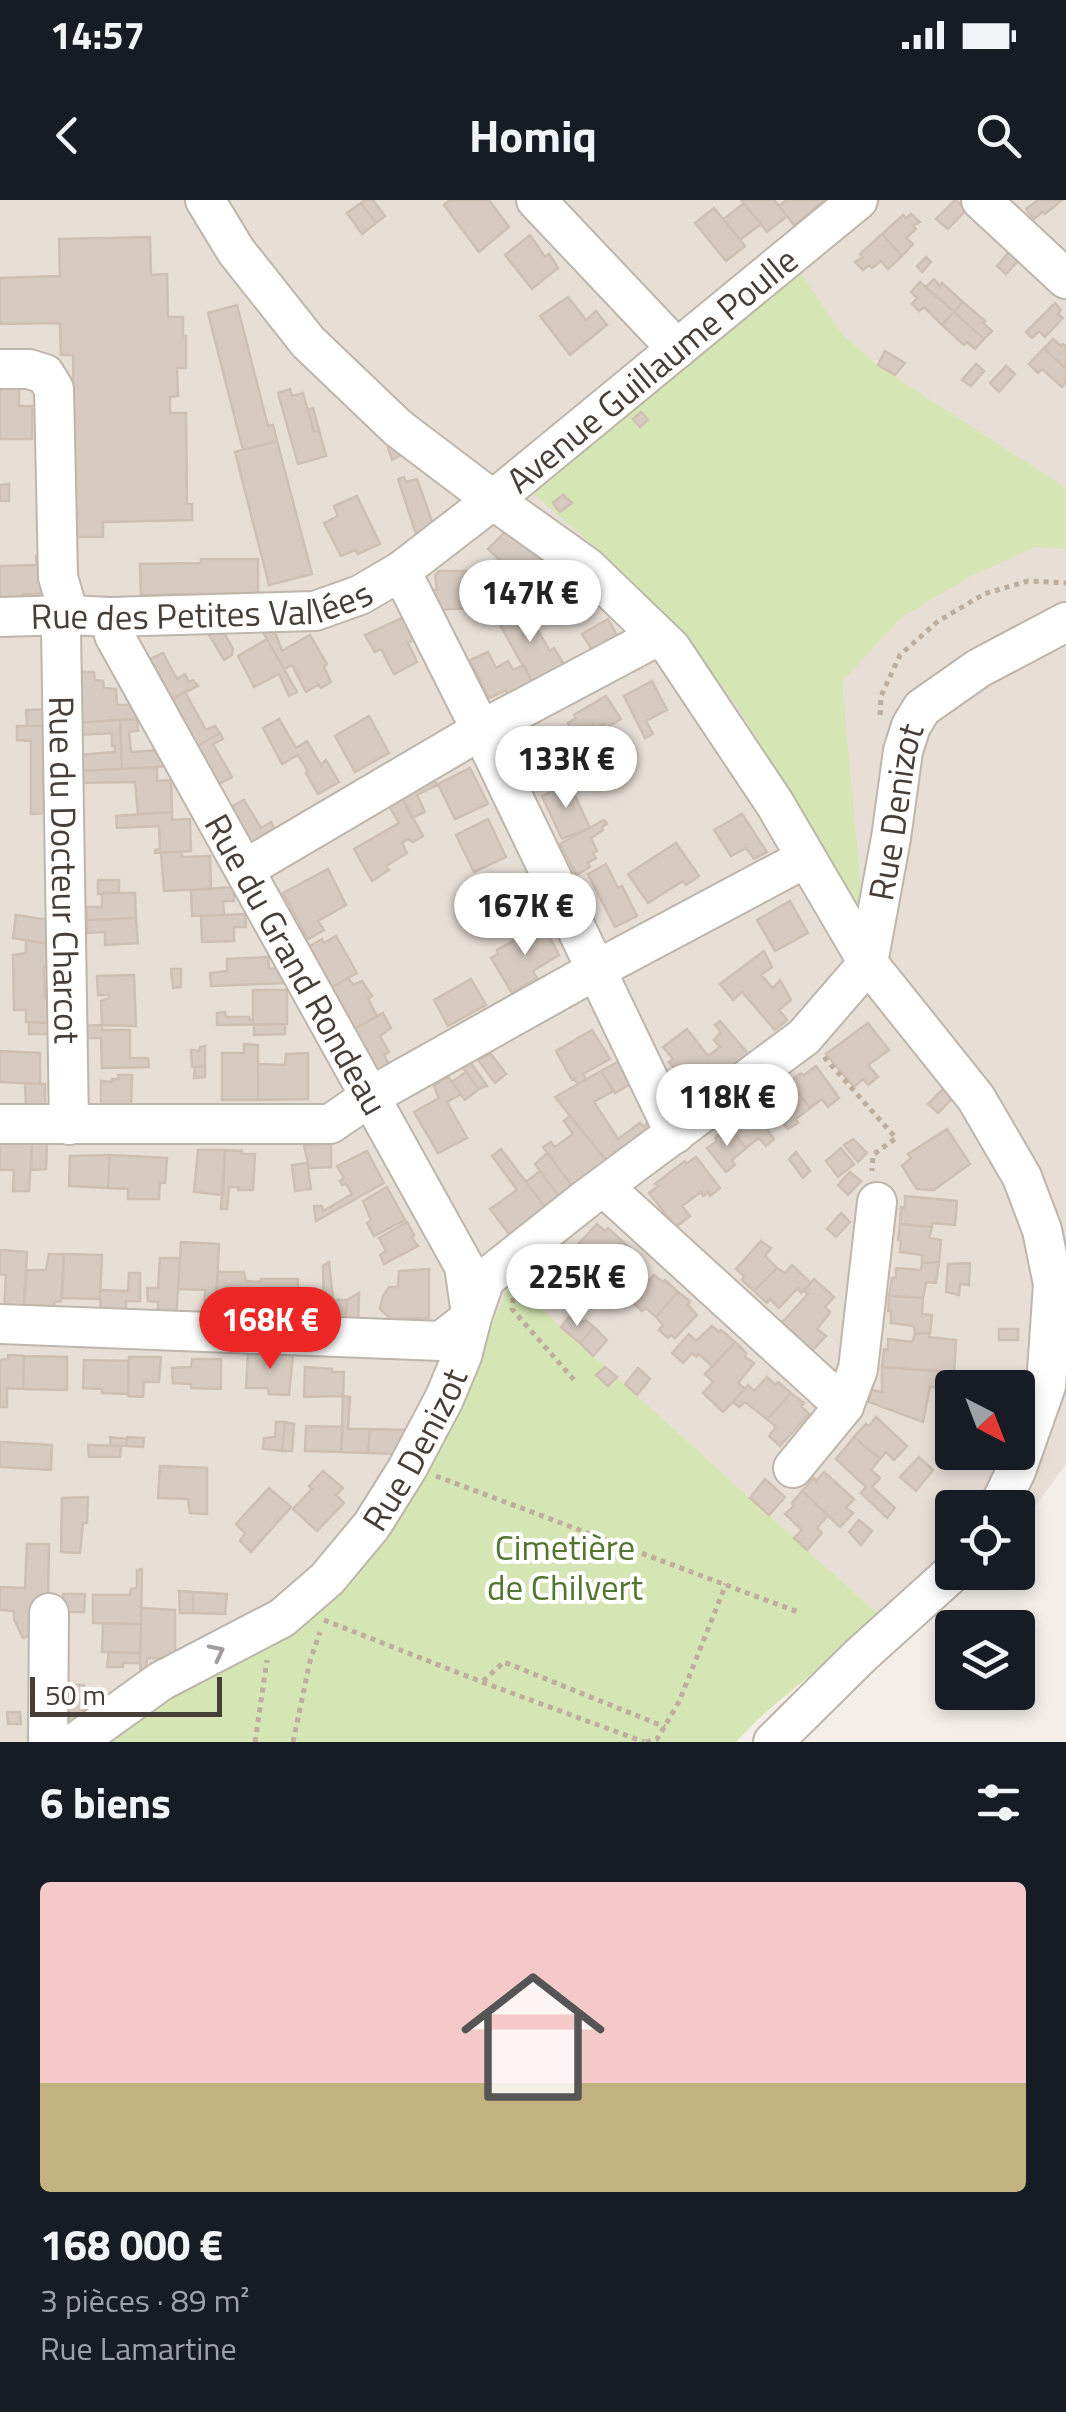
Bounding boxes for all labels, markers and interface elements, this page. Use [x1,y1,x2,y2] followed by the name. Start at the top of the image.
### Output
[50,6,145,64] text: 14:57
[469,101,597,169] text: Homiq
[40,108,95,163] icon: back
[971,108,1026,163] icon: search
[494,233,809,506] street label: Avenue Guillaume Poulle
[449,560,611,645] pin: 147K €
[30,566,383,644] street label: Rue des Petites Vallées
[481,568,579,616] text: 147K €
[35,696,95,1044] street label: Rue du Docteur Charcot
[853,716,937,905] street label: Rue Denizot
[485,726,647,811] pin: 133K €
[517,734,615,782] text: 133K €
[191,804,402,1125] street label: Rue du Grand Rondeau
[444,873,606,958] pin: 167K €
[476,881,574,929] text: 167K €
[646,1064,808,1149] pin: 118K €
[678,1072,776,1120] text: 118K €
[496,1244,658,1329] pin: 225K €
[528,1252,626,1300] text: 225K €
[189,1287,351,1372] pin: 168K €
[221,1295,319,1343] text: 168K €
[348,1360,481,1541] street label: Rue Denizot
[935,1370,1035,1470] north arrow
[935,1370,1035,1710] map controls
[935,1490,1035,1590] button: locate
[487,1520,643,1614] park label: Cimetière de Chilvert
[935,1610,1035,1710] button: layers
[206,1645,224,1664] one-way arrow
[30,1672,222,1716] scale bar
[45,1673,106,1716] text: 50 m
[40,1770,171,1834] text: 6 biens
[971,1775,1026,1830] icon: filters
[443,1947,623,2127] icon: home
[40,2212,223,2276] text: 168 000 €
[40,2276,249,2324] text: 3 pièces · 89 m²
[40,2324,237,2372] text: Rue Lamartine

